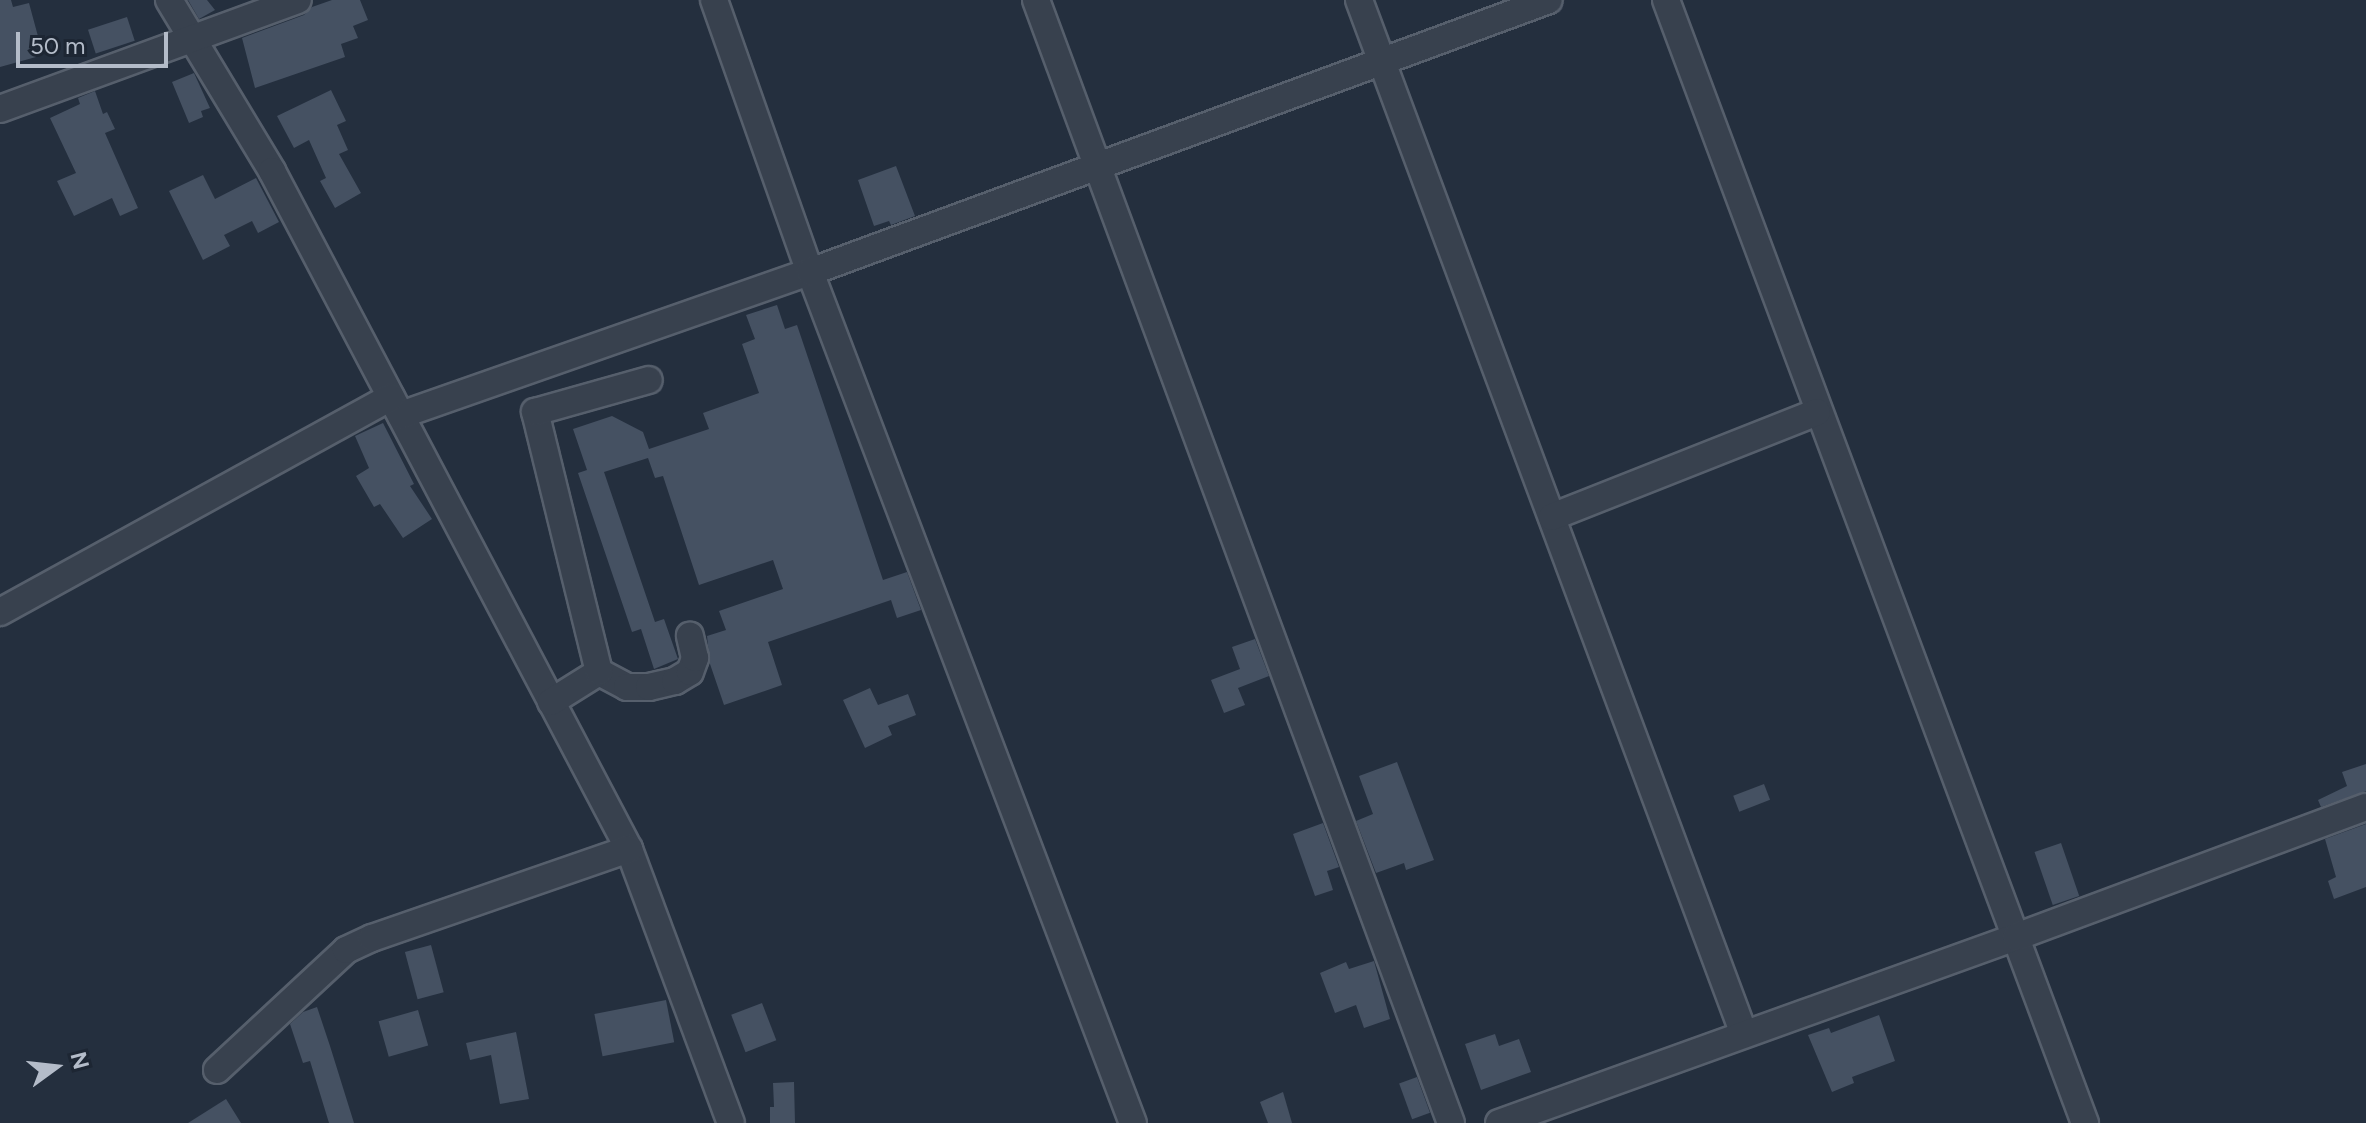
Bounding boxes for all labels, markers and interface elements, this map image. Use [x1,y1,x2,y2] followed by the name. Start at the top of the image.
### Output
[20,16,172,66] scale bar
[30,31,86,60] text: 50 m
[16,1027,96,1107] north arrow
[64,1049,95,1072] text: N

